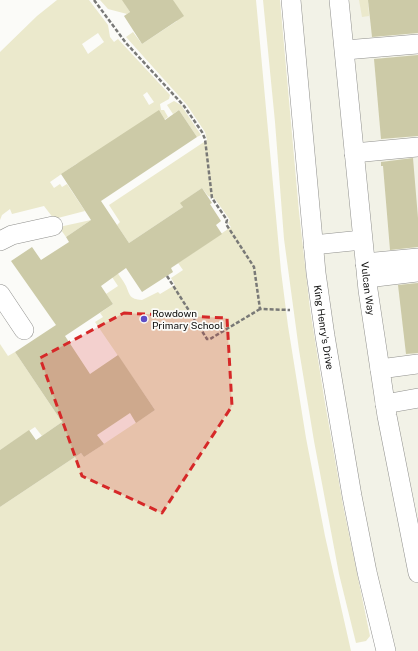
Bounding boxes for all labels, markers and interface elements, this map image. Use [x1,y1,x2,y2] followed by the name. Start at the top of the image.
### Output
[359,261,378,317] street label: Vulcan Way
[312,284,337,371] street label: King Henry's Drive
[152,307,223,331] place label: Rowdown Primary School
[139,314,149,324] marker: Rowdown Primary School

